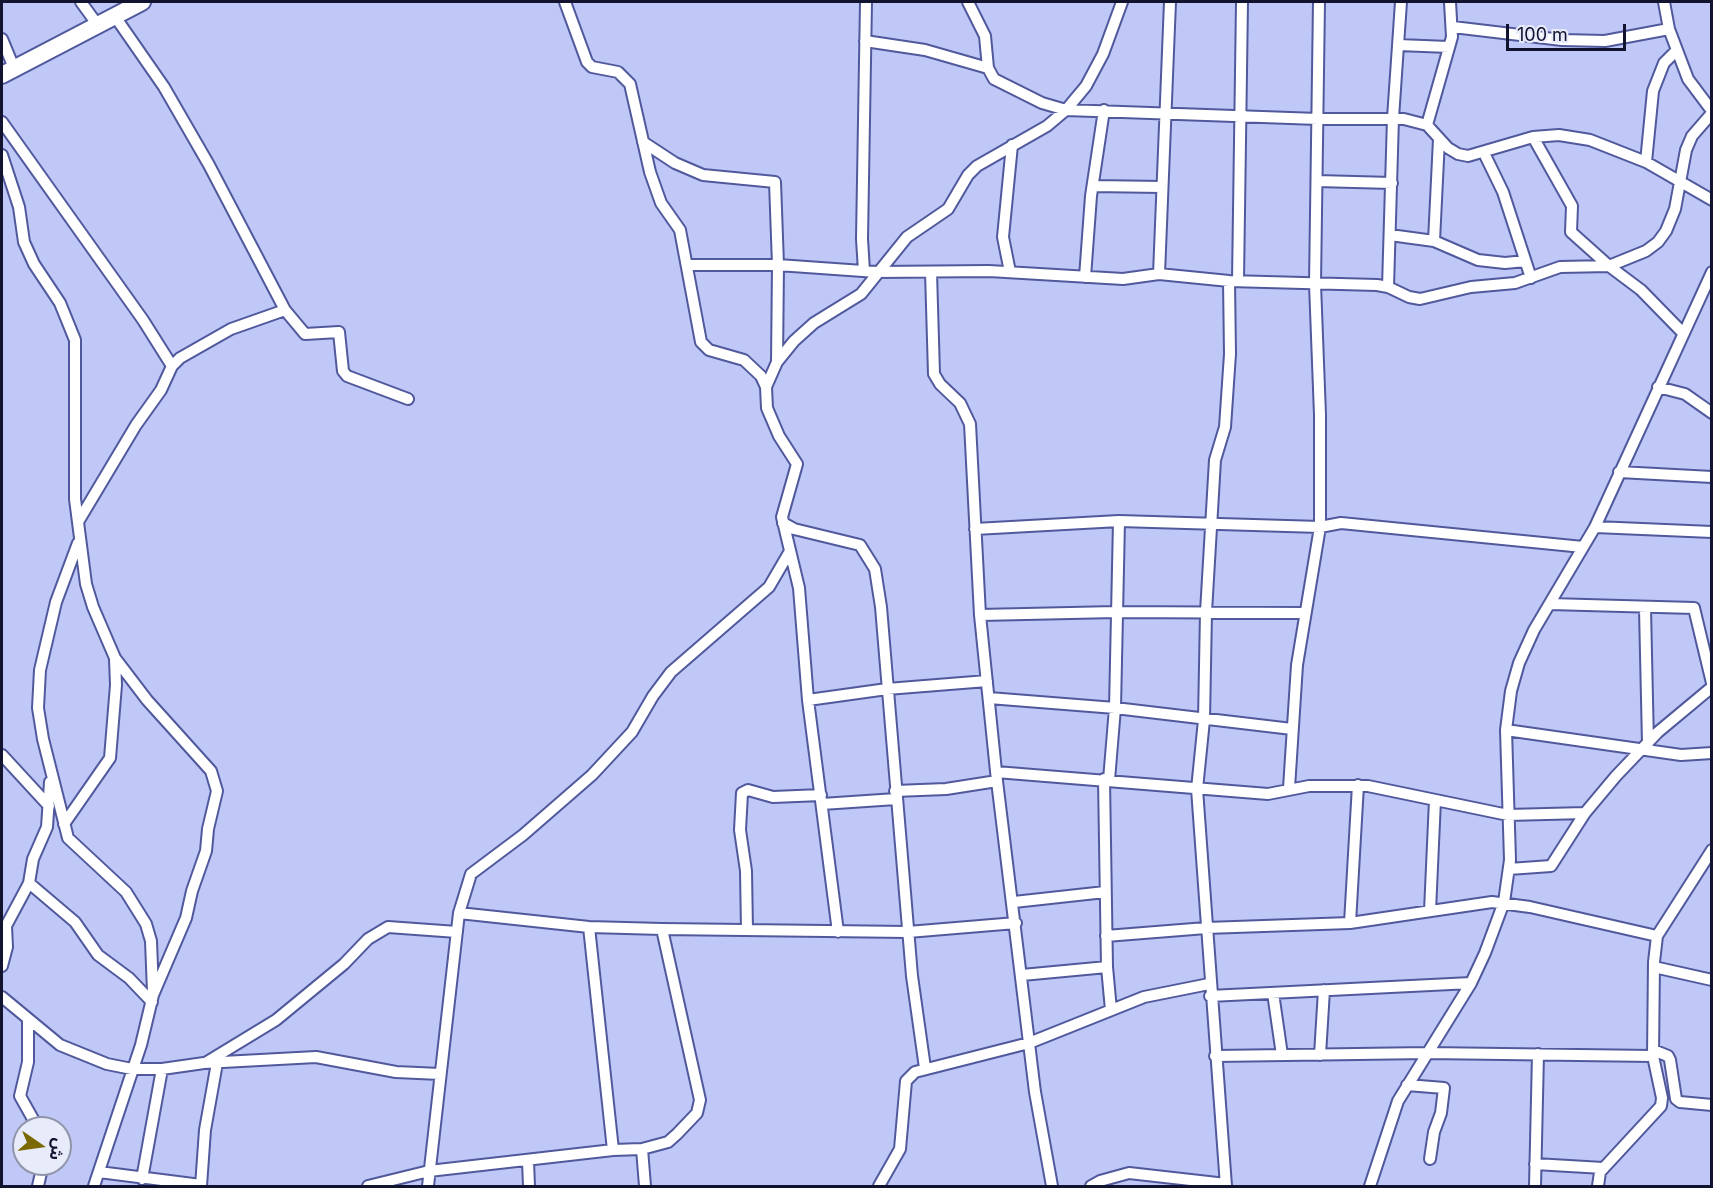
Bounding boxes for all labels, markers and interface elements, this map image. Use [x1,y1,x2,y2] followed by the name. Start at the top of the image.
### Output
[1509,12,1629,50] scale bar
[1517,24,1568,45] text: 100 m
[12,1116,72,1176] north arrow
[45,1137,70,1163] text: ش

